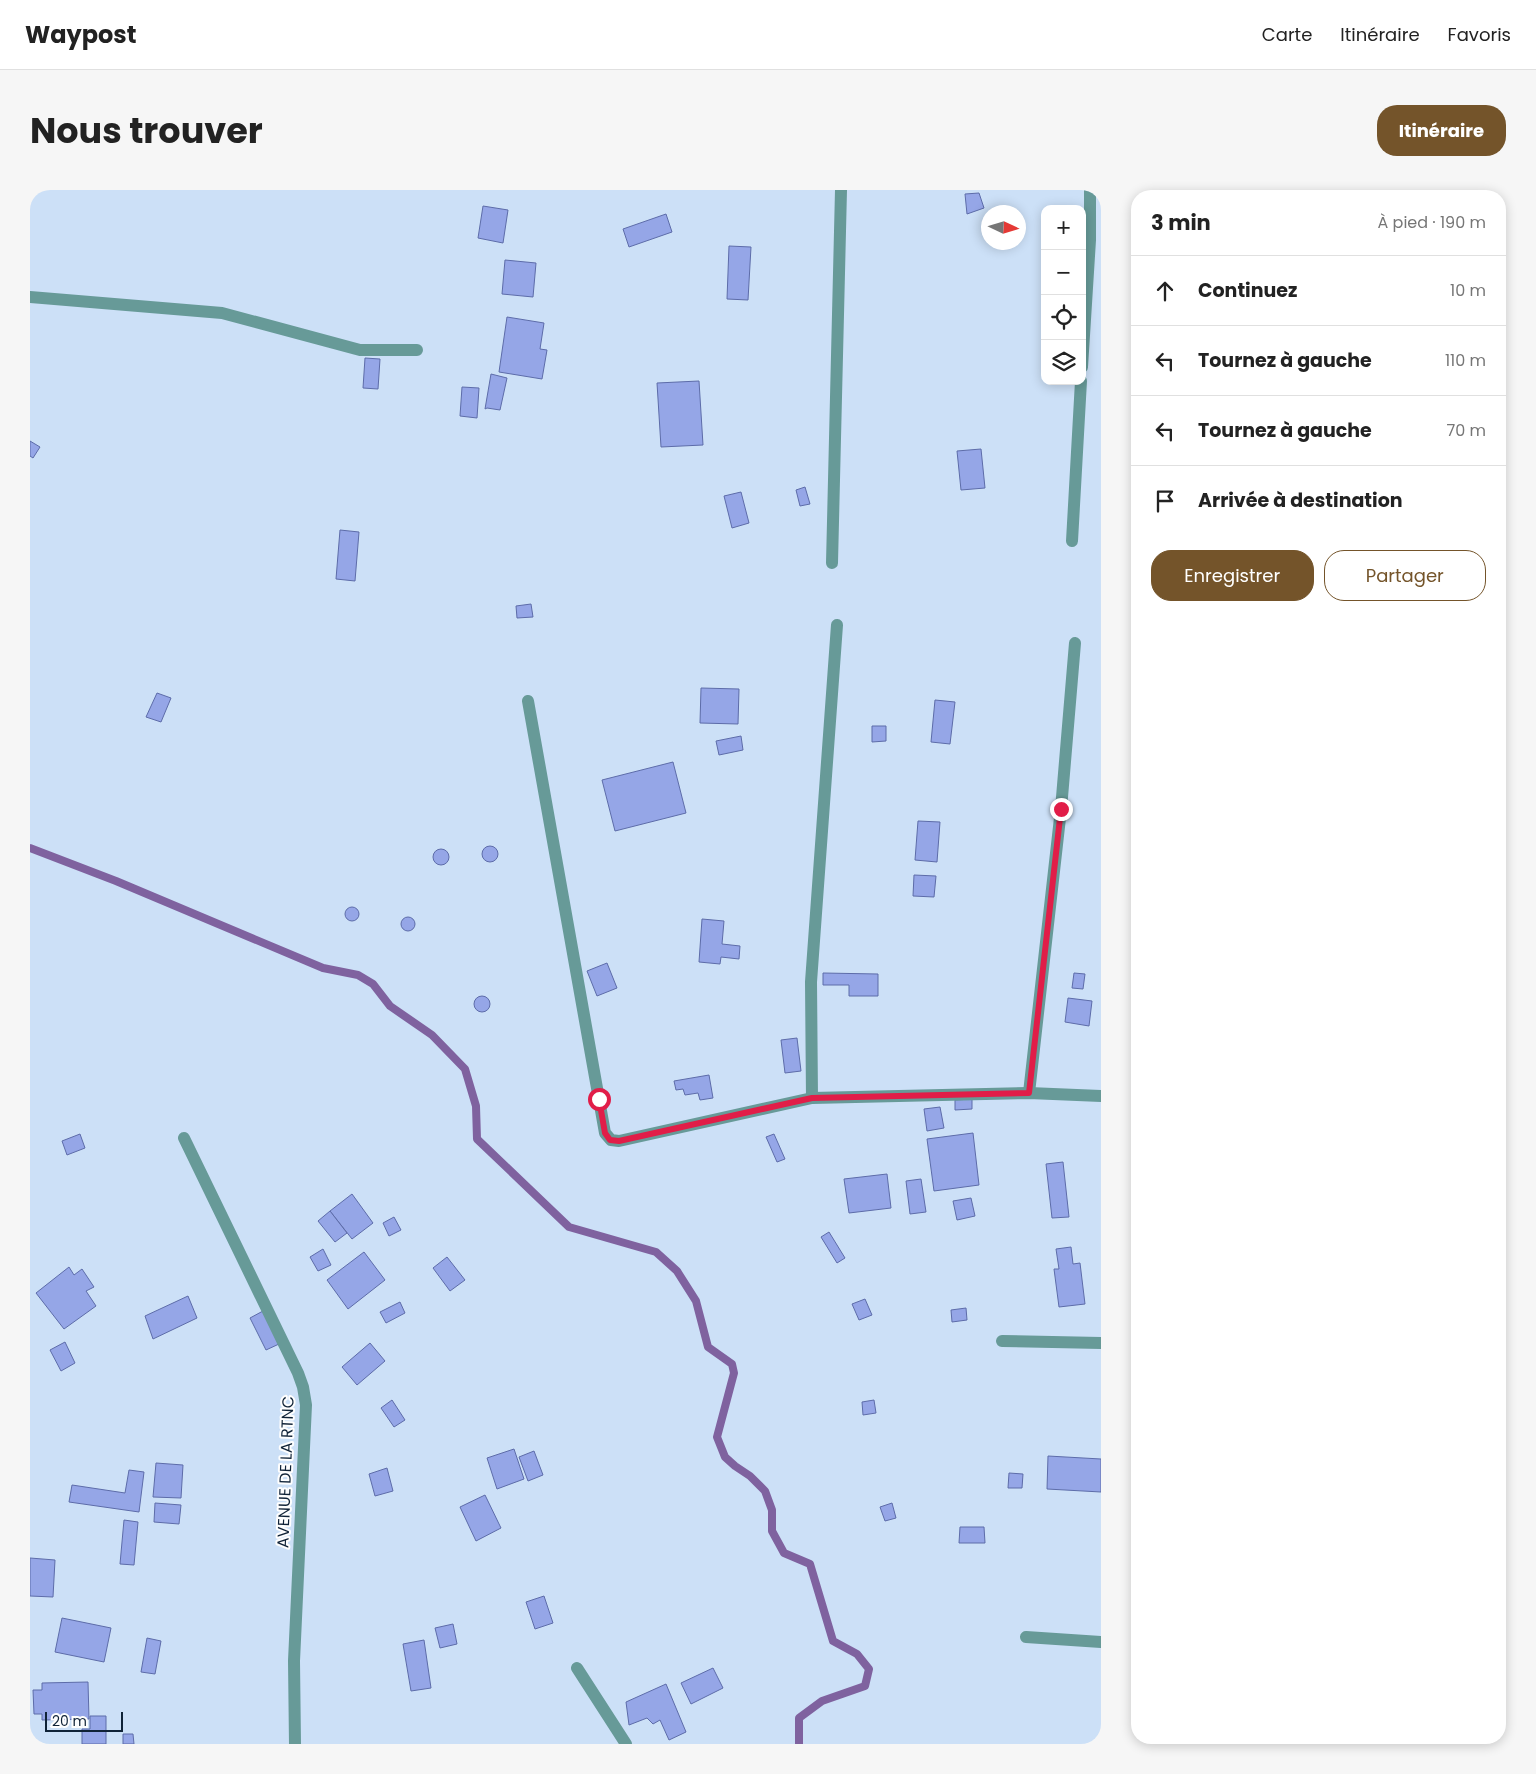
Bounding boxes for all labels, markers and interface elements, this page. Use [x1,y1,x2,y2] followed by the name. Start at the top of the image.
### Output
[25,18,136,51] text: Waypost
[1262,22,1312,47] text: Carte
[1340,22,1420,47] text: Itinéraire
[1448,22,1511,47] text: Favoris
[1377,105,1506,156] button: Itinéraire
[30,106,263,155] text: Nous trouver
[981,205,1026,250] north arrow
[1041,205,1086,385] map controls
[1041,205,1086,250] button: +
[1151,208,1211,237] text: 3 min
[1378,211,1486,234] text: À pied · 190 m
[1041,250,1086,295] button: −
[1151,277,1179,305] icon: ahead
[1198,277,1297,304] text: Continuez
[1450,279,1486,302] text: 10 m
[1041,295,1086,340] button: locate
[1041,340,1086,385] button: layers
[1151,347,1179,375] icon: left
[1198,347,1372,374] text: Tournez à gauche
[1445,349,1486,372] text: 110 m
[1151,417,1179,445] icon: left
[1198,417,1372,444] text: Tournez à gauche
[1446,419,1486,442] text: 70 m
[1151,487,1179,515] icon: arrive
[1198,487,1403,514] text: Arrivée à destination
[1151,550,1314,601] button: Enregistrer
[1324,550,1486,601] button: Partager
[1050,798,1073,821] route end
[588,1088,611,1111] route start
[271,1396,300,1548] street label: AVENUE DE LA RTNC
[45,1709,122,1732] scale bar
[52,1711,87,1731] text: 20 m

